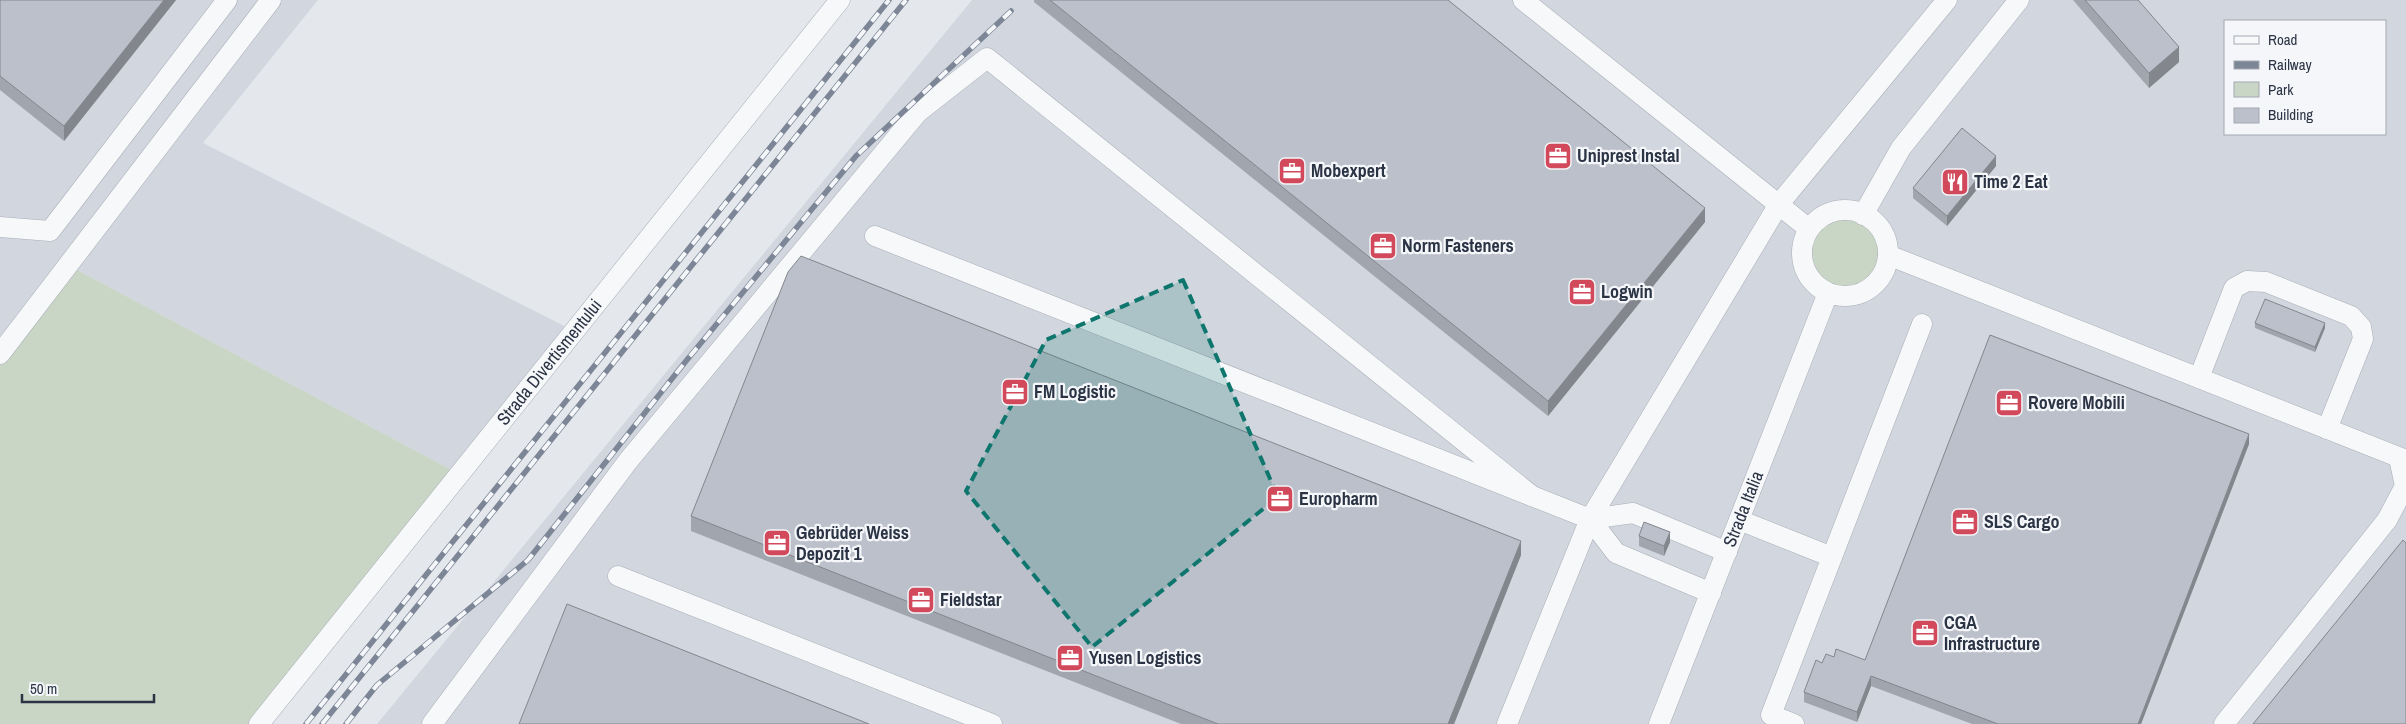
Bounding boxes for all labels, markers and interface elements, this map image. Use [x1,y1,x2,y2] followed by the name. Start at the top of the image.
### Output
[2224,20,2386,135] legend
[2268,29,2297,50] text: Road
[2268,54,2313,75] text: Railway
[2268,79,2294,100] text: Park
[2268,104,2313,125] text: Building
[1543,141,1573,171] office icon: Uniprest Instal
[1577,143,1680,168] place label: Uniprest Instal
[1277,156,1307,186] office icon: Mobexpert
[1311,158,1386,183] place label: Mobexpert
[1940,167,1970,197] restaurant icon: Time 2 Eat
[1974,169,2048,194] place label: Time 2 Eat
[1368,231,1398,261] office icon: Norm Fasteners
[1402,233,1514,258] place label: Norm Fasteners
[1567,277,1597,307] office icon: Logwin
[1601,279,1653,304] place label: Logwin
[491,293,607,430] street label: Strada Divertismentului
[1000,377,1030,407] office icon: FM Logistic
[1034,379,1116,404] place label: FM Logistic
[1994,388,2024,418] office icon: Rovere Mobili
[2028,390,2125,415] place label: Rovere Mobili
[1717,467,1769,550] street label: Strada Italia
[1265,484,1295,514] office icon: Europharm
[1299,486,1378,511] place label: Europharm
[1950,507,1980,537] office icon: SLS Cargo
[1984,509,2059,534] place label: SLS Cargo
[796,520,909,566] place label: Gebrüder Weiss Depozit 1
[762,528,792,558] office icon: Gebrüder Weiss Depozit 1
[906,585,936,615] office icon: Fieldstar
[940,587,1002,612] place label: Fieldstar
[1944,610,2040,656] place label: CGA Infrastructure
[1910,618,1940,648] office icon: CGA Infrastructure
[1055,643,1085,673] office icon: Yusen Logistics
[1089,645,1201,670] place label: Yusen Logistics
[22,672,155,704] scale bar
[30,678,57,699] text: 50 m

